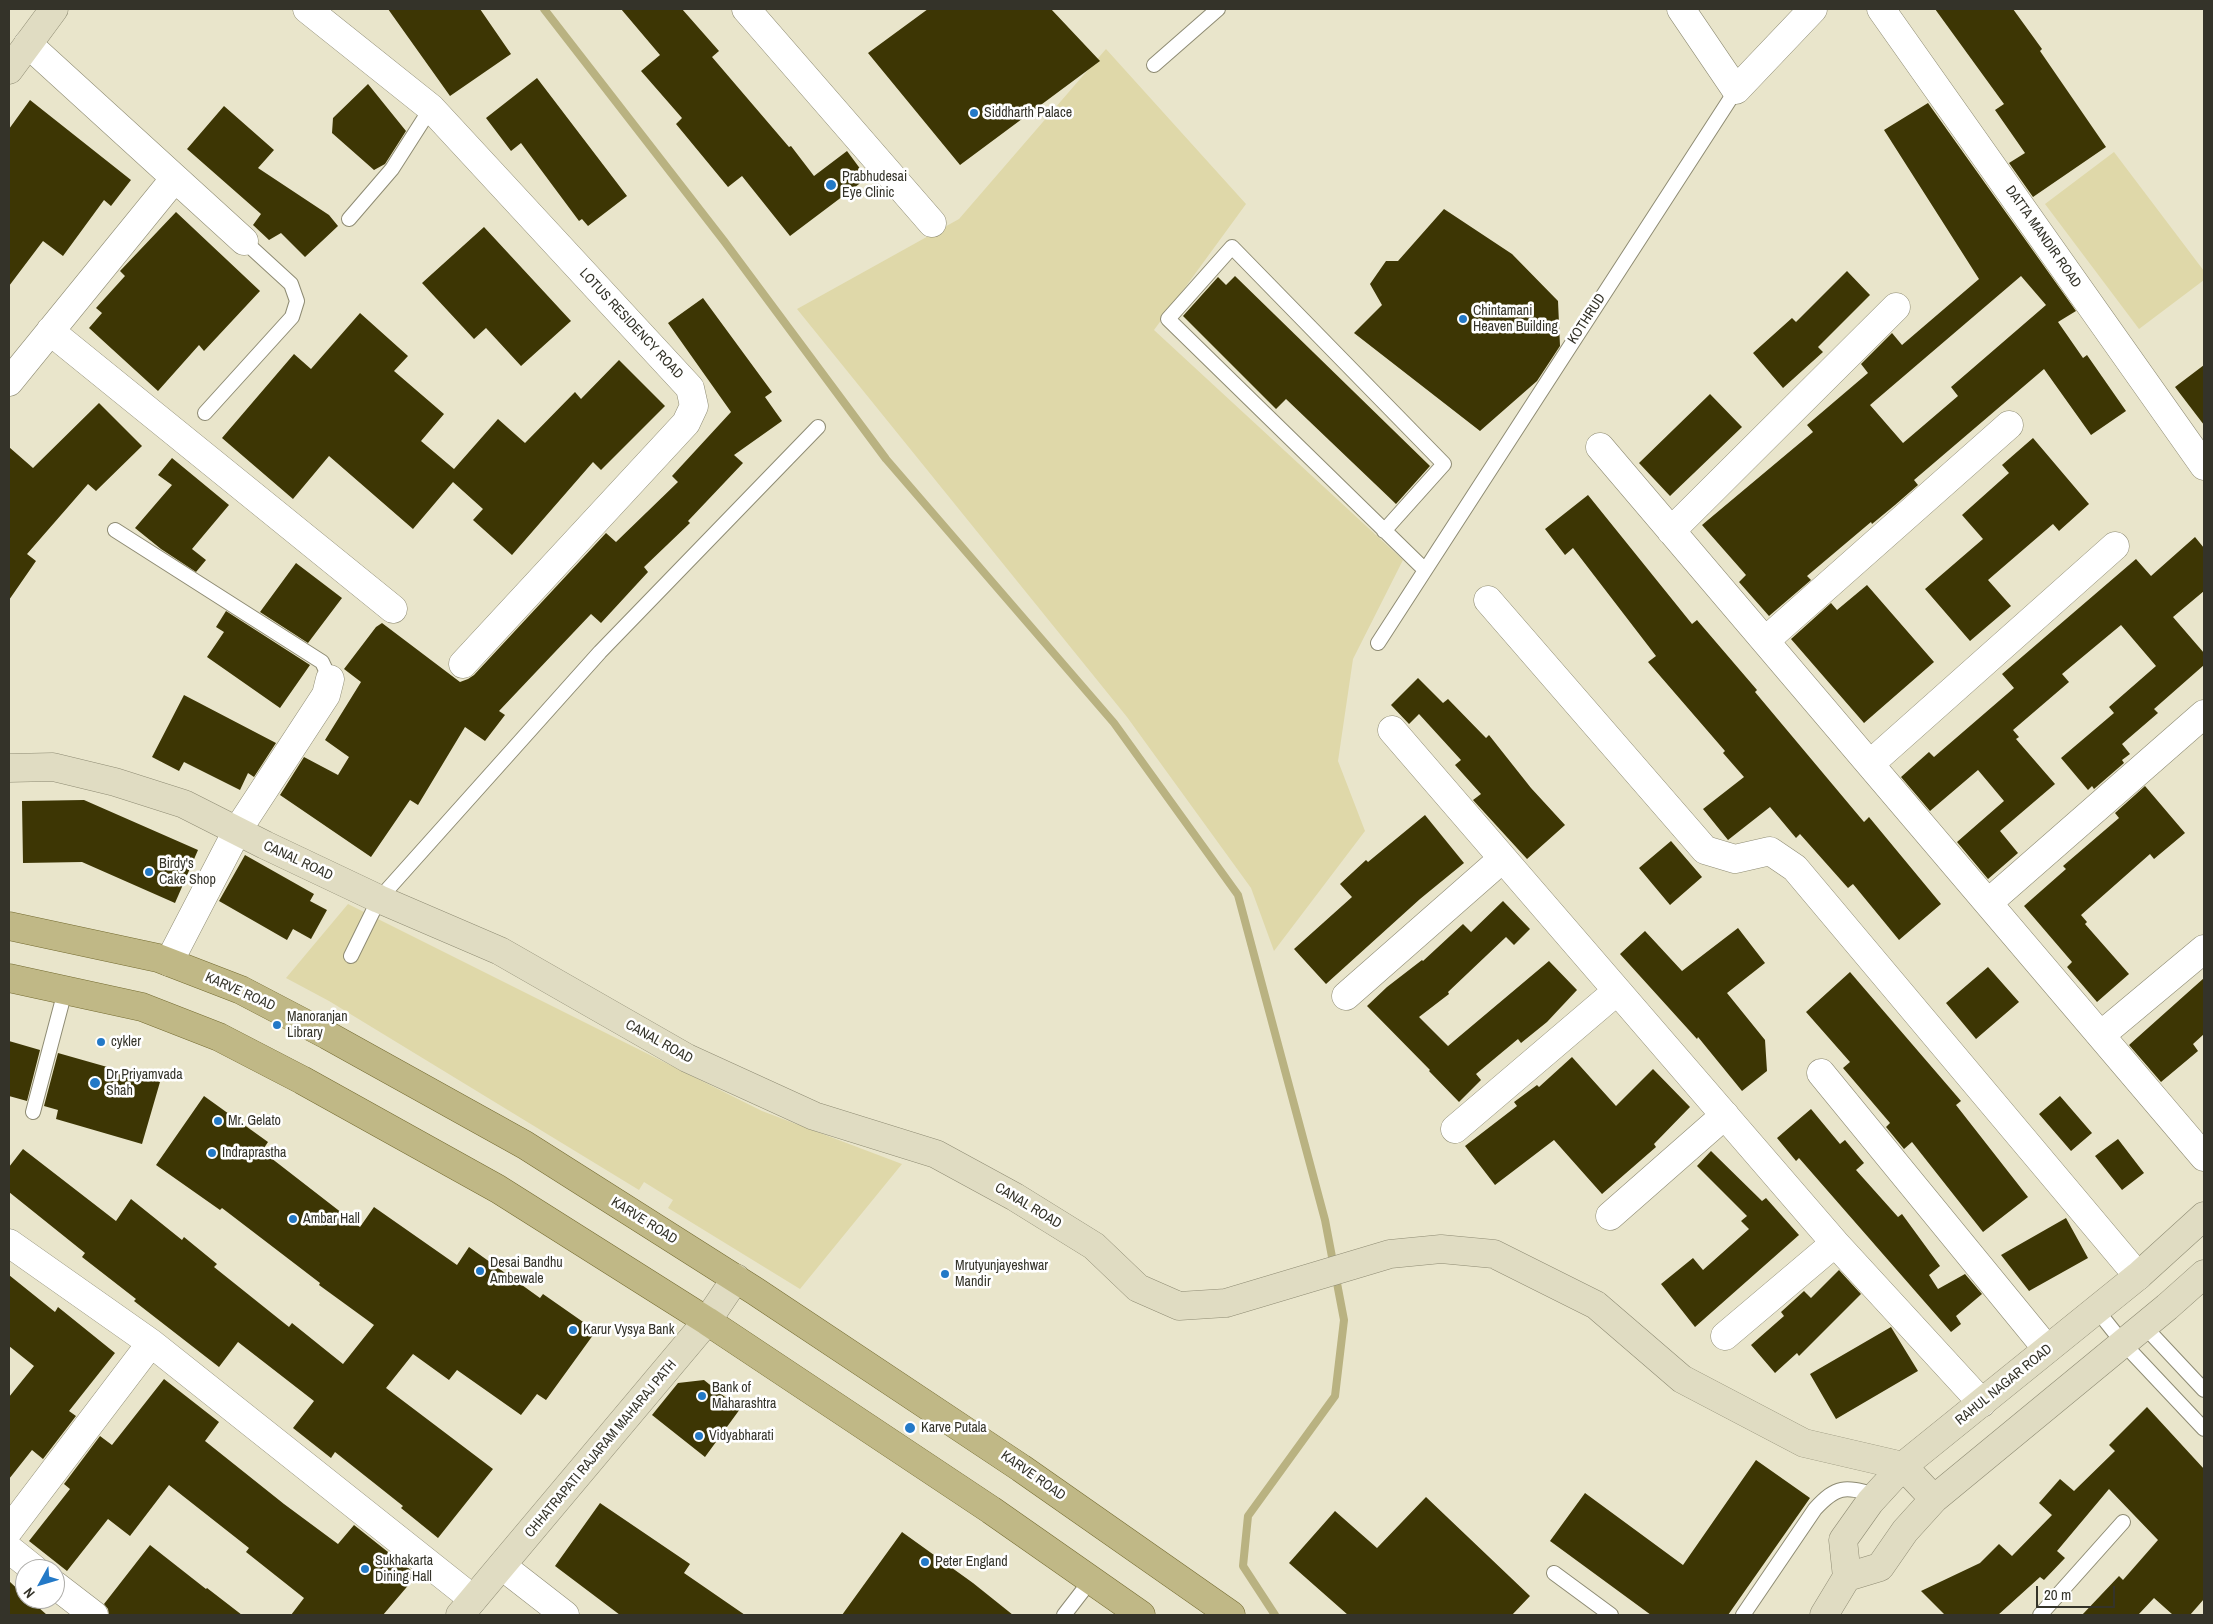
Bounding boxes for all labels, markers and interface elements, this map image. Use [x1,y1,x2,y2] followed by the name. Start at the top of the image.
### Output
[984,105,1072,121] place label: Siddharth Palace
[968,107,980,119] marker: Siddharth Palace
[842,169,907,202] place label: Prabhudesai Eye Clinic
[824,178,838,192] marker: Prabhudesai Eye Clinic
[2001,183,2085,291] street label: DATTA MANDIR ROAD
[575,265,687,383] street label: LOTUS RESIDENCY ROAD
[1564,291,1610,347] street label: KOTHRUD
[1473,303,1558,336] place label: Chintamani Heaven Building
[1457,313,1469,325] marker: Chintamani Heaven Building
[261,838,335,884] street label: CANAL ROAD
[159,856,216,889] place label: Birdy's Cake Shop
[143,866,155,878] marker: Birdy's Cake Shop
[202,969,278,1015] street label: KARVE ROAD
[287,1009,348,1042] place label: Manoranjan Library
[622,1017,696,1067] street label: CANAL ROAD
[271,1019,283,1031] marker: Manoranjan Library
[111,1034,141,1050] place label: cykler
[95,1036,107,1048] marker: cykler
[106,1067,183,1100] place label: Dr Priyamvada Shah
[88,1076,102,1090] marker: Dr Priyamvada Shah
[228,1113,281,1129] place label: Mr. Gelato
[212,1115,224,1127] marker: Mr. Gelato
[222,1145,286,1161] place label: Indraprastha
[206,1147,218,1159] marker: Indraprastha
[992,1180,1064,1232] street label: CANAL ROAD
[608,1194,680,1248] street label: KARVE ROAD
[303,1211,360,1227] place label: Ambar Hall
[287,1213,299,1225] marker: Ambar Hall
[490,1255,563,1288] place label: Desai Bandhu Ambewale
[955,1258,1048,1290] place label: Mrutyunjayeshwar Mandir
[474,1265,486,1277] marker: Desai Bandhu Ambewale
[939,1268,951,1280] marker: Mrutyunjayeshwar Mandir
[583,1322,674,1338] place label: Karur Vysya Bank
[567,1324,579,1336] marker: Karur Vysya Bank
[1952,1341,2056,1429] street label: RAHUL NAGAR ROAD
[522,1357,680,1541] street label: CHHATRAPATI RAJARAM MAHARAJ PATH
[712,1380,776,1412] place label: Bank of Maharashtra
[696,1390,708,1402] marker: Bank of Maharashtra
[921,1420,987,1436] place label: Karve Putala
[903,1421,917,1435] marker: Karve Putala
[709,1428,774,1444] place label: Vidyabharati
[693,1430,705,1442] marker: Vidyabharati
[997,1448,1069,1504] street label: KARVE ROAD
[375,1553,433,1585] place label: Sukhakarta Dining Hall
[935,1554,1008,1570] place label: Peter England
[919,1556,931,1568] marker: Peter England
[15,1559,65,1609] north arrow
[359,1563,371,1575] marker: Sukhakarta Dining Hall
[2038,1576,2117,1608] scale bar
[20,1584,39,1602] text: N
[2044,1584,2071,1605] text: 20 m

